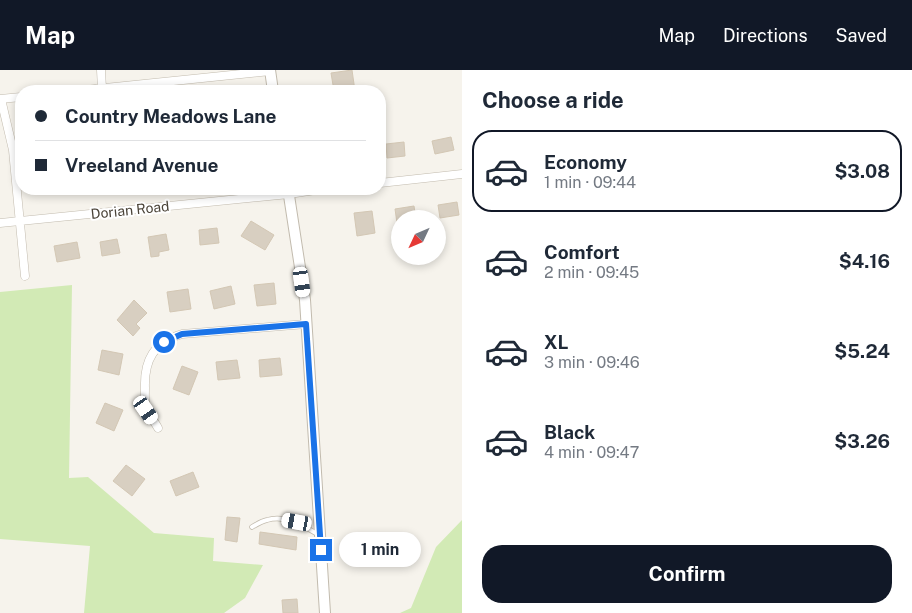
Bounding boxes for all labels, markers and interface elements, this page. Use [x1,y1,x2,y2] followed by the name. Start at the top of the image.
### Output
[25,21,75,49] text: Map
[658,25,695,46] text: Map
[723,25,808,46] text: Directions
[836,25,887,46] text: Saved
[482,87,624,113] text: Choose a ride
[65,105,276,127] text: Country Meadows Lane
[484,149,529,194] icon: car
[544,151,627,173] text: Economy
[65,154,218,176] text: Vreeland Avenue
[834,160,890,182] text: $3.08
[544,173,636,192] text: 1 min · 09:44
[90,198,170,222] street label: Dorian Road
[391,210,446,265] north arrow
[391,210,446,265] map controls
[484,239,529,284] icon: car
[544,241,620,263] text: Comfort
[839,250,890,272] text: $4.16
[544,263,639,282] text: 2 min · 09:45
[292,266,311,298] car
[484,329,529,374] icon: car
[153,331,175,353] route start
[544,331,569,353] text: XL
[834,340,890,362] text: $5.24
[544,353,640,372] text: 3 min · 09:46
[131,393,160,427] car
[484,419,529,464] icon: car
[544,421,595,443] text: Black
[834,430,890,452] text: $3.26
[544,443,639,462] text: 4 min · 09:47
[280,512,313,532] car
[338,532,421,568] callout: 1 min
[310,539,332,561] route end
[361,540,399,559] text: 1 min
[482,545,892,603] button: Confirm

